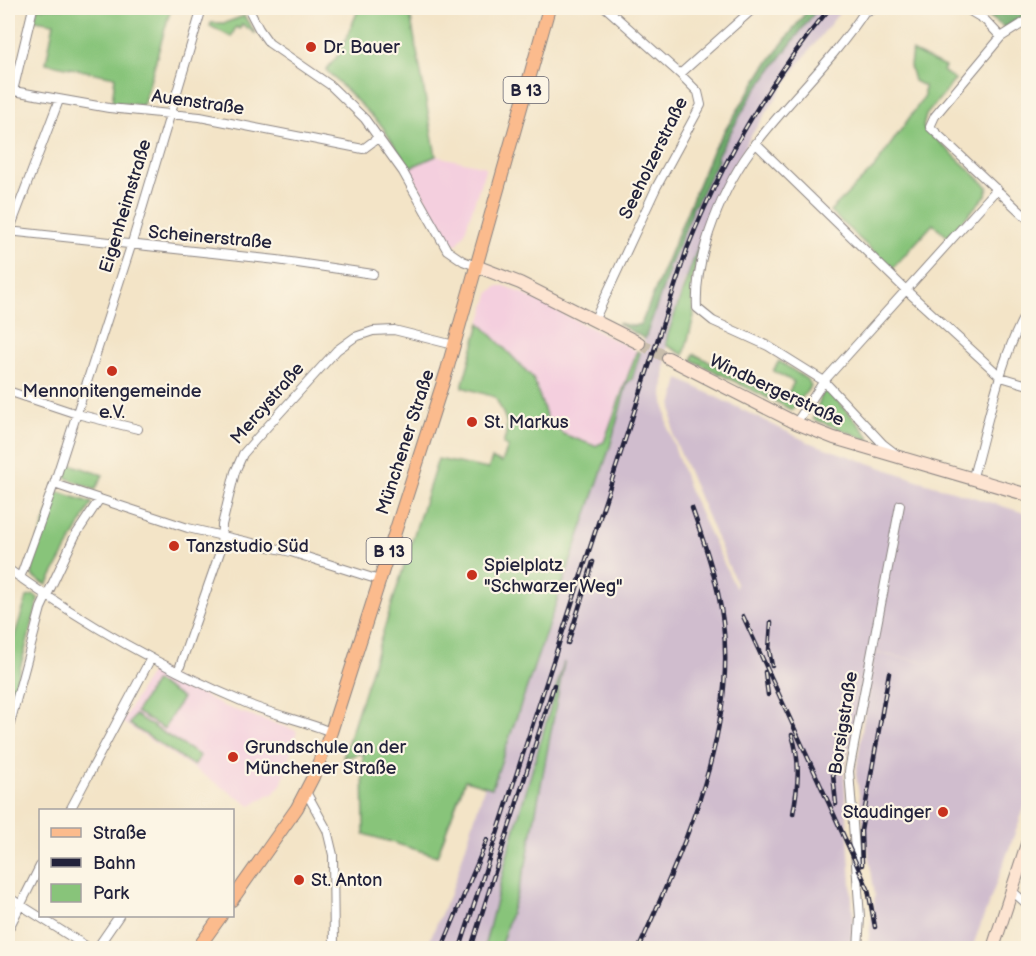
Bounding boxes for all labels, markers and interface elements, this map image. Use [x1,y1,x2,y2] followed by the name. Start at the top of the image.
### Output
[323,37,400,58] place label: Dr. Bauer
[304,40,318,54] marker: Dr. Bauer
[504,77,548,103] road number: B 13
[150,86,246,119] street label: Auenstraße
[615,93,692,223] street label: Seeholzerstraße
[95,137,156,275] street label: Eigenheimstraße
[147,222,273,253] street label: Scheinerstraße
[706,350,848,431] street label: Windbergerstraße
[226,358,309,448] street label: Mercystraße
[105,364,119,378] marker: Mennonitengemeinde e.V.
[372,367,439,517] street label: Münchener Straße
[23,381,202,423] place label: Mennonitengemeinde e.V.
[484,412,569,433] place label: St. Markus
[465,415,479,429] marker: St. Markus
[186,536,309,557] place label: Tanzstudio Süd
[366,538,412,564] road number: B 13
[167,539,181,553] marker: Tanzstudio Süd
[484,555,623,597] place label: Spielplatz "Schwarzer Weg"
[465,568,479,582] marker: Spielplatz "Schwarzer Weg"
[825,670,862,776] street label: Borsigstraße
[245,737,406,779] place label: Grundschule an der Münchener Straße
[226,750,240,764] marker: Grundschule an der Münchener Straße
[843,802,931,823] place label: Staudinger
[936,805,950,819] marker: Staudinger
[39,809,234,917] legend
[93,823,147,844] text: Straße
[93,853,136,874] text: Bahn
[311,870,382,891] place label: St. Anton
[292,873,306,887] marker: St. Anton
[93,883,129,904] text: Park

